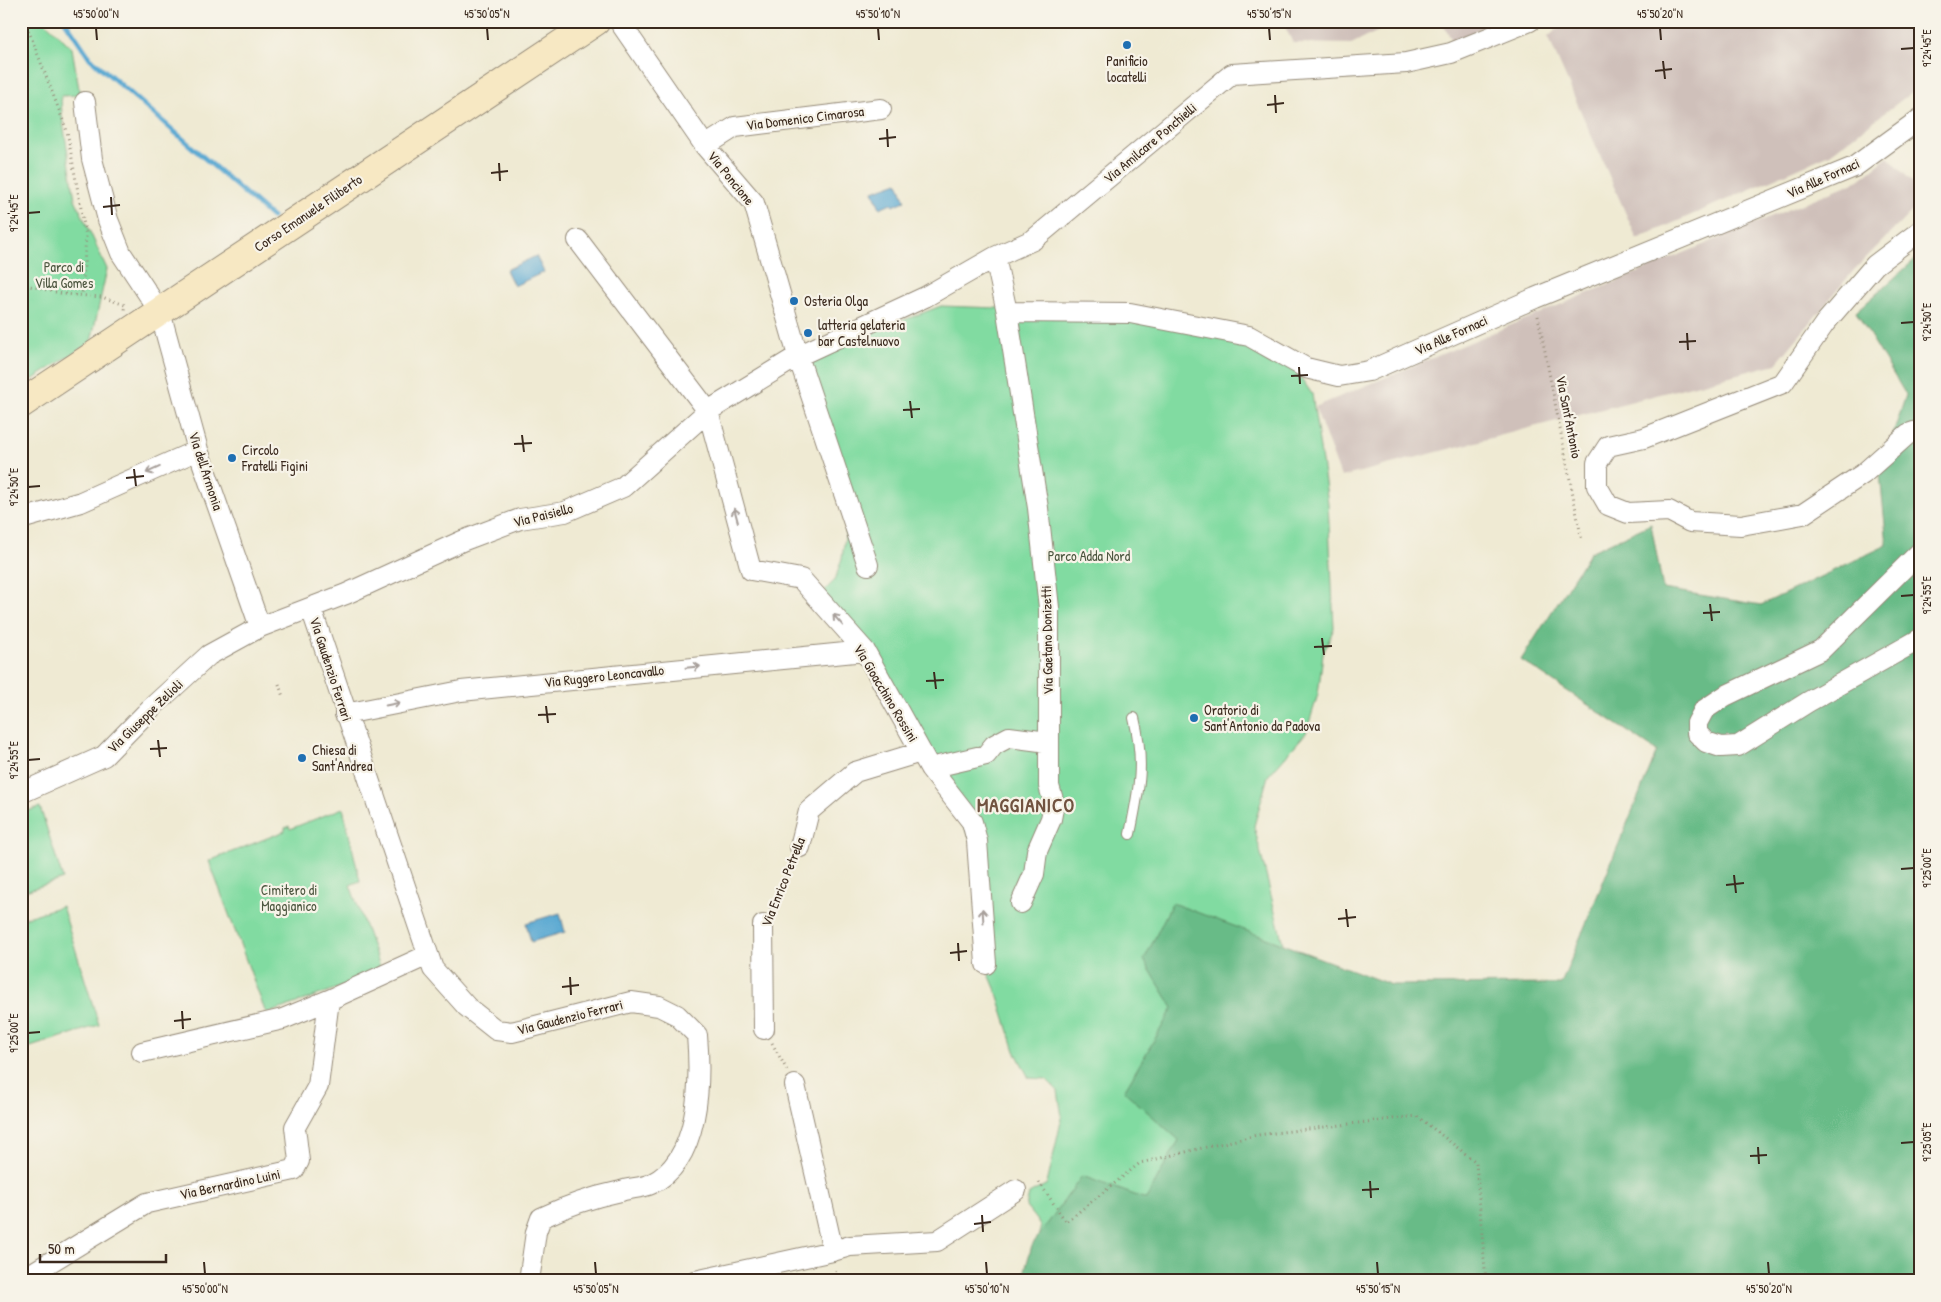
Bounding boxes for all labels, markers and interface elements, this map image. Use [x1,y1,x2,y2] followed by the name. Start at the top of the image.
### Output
[73,5,119,22] text: 45°50'00"N
[464,5,510,22] text: 45°50'05"N
[856,5,900,22] text: 45°50'10"N
[1247,5,1291,22] text: 45°50'15"N
[1637,5,1683,22] text: 45°50'20"N
[1918,28,1935,67] text: 9°24'45"E
[1121,39,1133,51] marker: Panificio locatelli
[1106,51,1148,86] place label: Panificio locatelli
[1099,98,1200,187] street label: Via Amilcare Ponchielli
[745,101,865,134] street label: Via Domenico Cimarosa
[704,147,759,209] street label: Via Poncione
[1783,153,1862,202] street label: Via Alle Fornaci
[250,169,366,256] street label: Corso Emanuele Filiberto
[5,193,22,232] text: 9°24'45"E
[35,257,93,292] park label: Parco di Villa Gomes
[804,291,869,311] place label: Osteria Olga
[788,295,800,307] marker: Osteria Olga
[1918,302,1935,341] text: 9°24'50"E
[1411,310,1490,359] street label: Via Alle Fornaci
[818,315,906,350] place label: latteria gelateria bar Castelnuovo
[802,327,814,339] marker: latteria gelateria bar Castelnuovo
[1552,374,1587,460] street label: Via Sant'Antonio
[185,429,228,513] street label: Via dell'Armonia
[241,440,308,476] place label: Circolo Fratelli Figini
[226,452,238,464] marker: Circolo Fratelli Figini
[146,465,161,475] one-way arrow
[5,467,22,506] text: 9°24'50"E
[511,498,575,531] street label: Via Paisiello
[731,508,741,524] one-way arrow
[1048,546,1131,565] park label: Parco Adda Nord
[1918,575,1935,614] text: 9°24'55"E
[1036,585,1057,695] street label: Via Gaetano Donizetti
[306,614,357,723] street label: Via Gaudenzio Ferrari
[832,614,844,627] one-way arrow
[850,640,923,745] street label: Via Gioacchino Rossini
[543,660,665,692] street label: Via Ruggero Leoncavallo
[685,662,701,672] one-way arrow
[102,674,188,758] street label: Via Giuseppe Zelioli
[385,699,401,709] one-way arrow
[1204,700,1320,735] place label: Oratorio di Sant'Antonio da Padova
[1188,712,1200,724] marker: Oratorio di Sant'Antonio da Padova
[5,740,22,779] text: 9°24'55"E
[312,740,373,775] place label: Chiesa di Sant'Andrea
[296,752,308,764] marker: Chiesa di Sant'Andrea
[977,792,1075,818] district label: MAGGIANICO
[756,834,809,929] street label: Via Enrico Petrella
[1918,848,1935,888] text: 9°25'00"E
[261,880,317,916] park label: Cimitero di Maggianico
[978,908,987,924] one-way arrow
[515,994,625,1039] street label: Via Gaudenzio Ferrari
[5,1013,22,1053] text: 9°25'00"E
[1918,1122,1935,1162] text: 9°25'05"E
[178,1164,282,1203] street label: Via Bernardino Luini
[40,1232,166,1264] scale bar
[48,1238,75,1259] text: 50 m
[182,1280,228,1297] text: 45°50'00"N
[573,1280,619,1297] text: 45°50'05"N
[965,1280,1009,1297] text: 45°50'10"N
[1356,1280,1400,1297] text: 45°50'15"N
[1746,1280,1792,1297] text: 45°50'20"N

